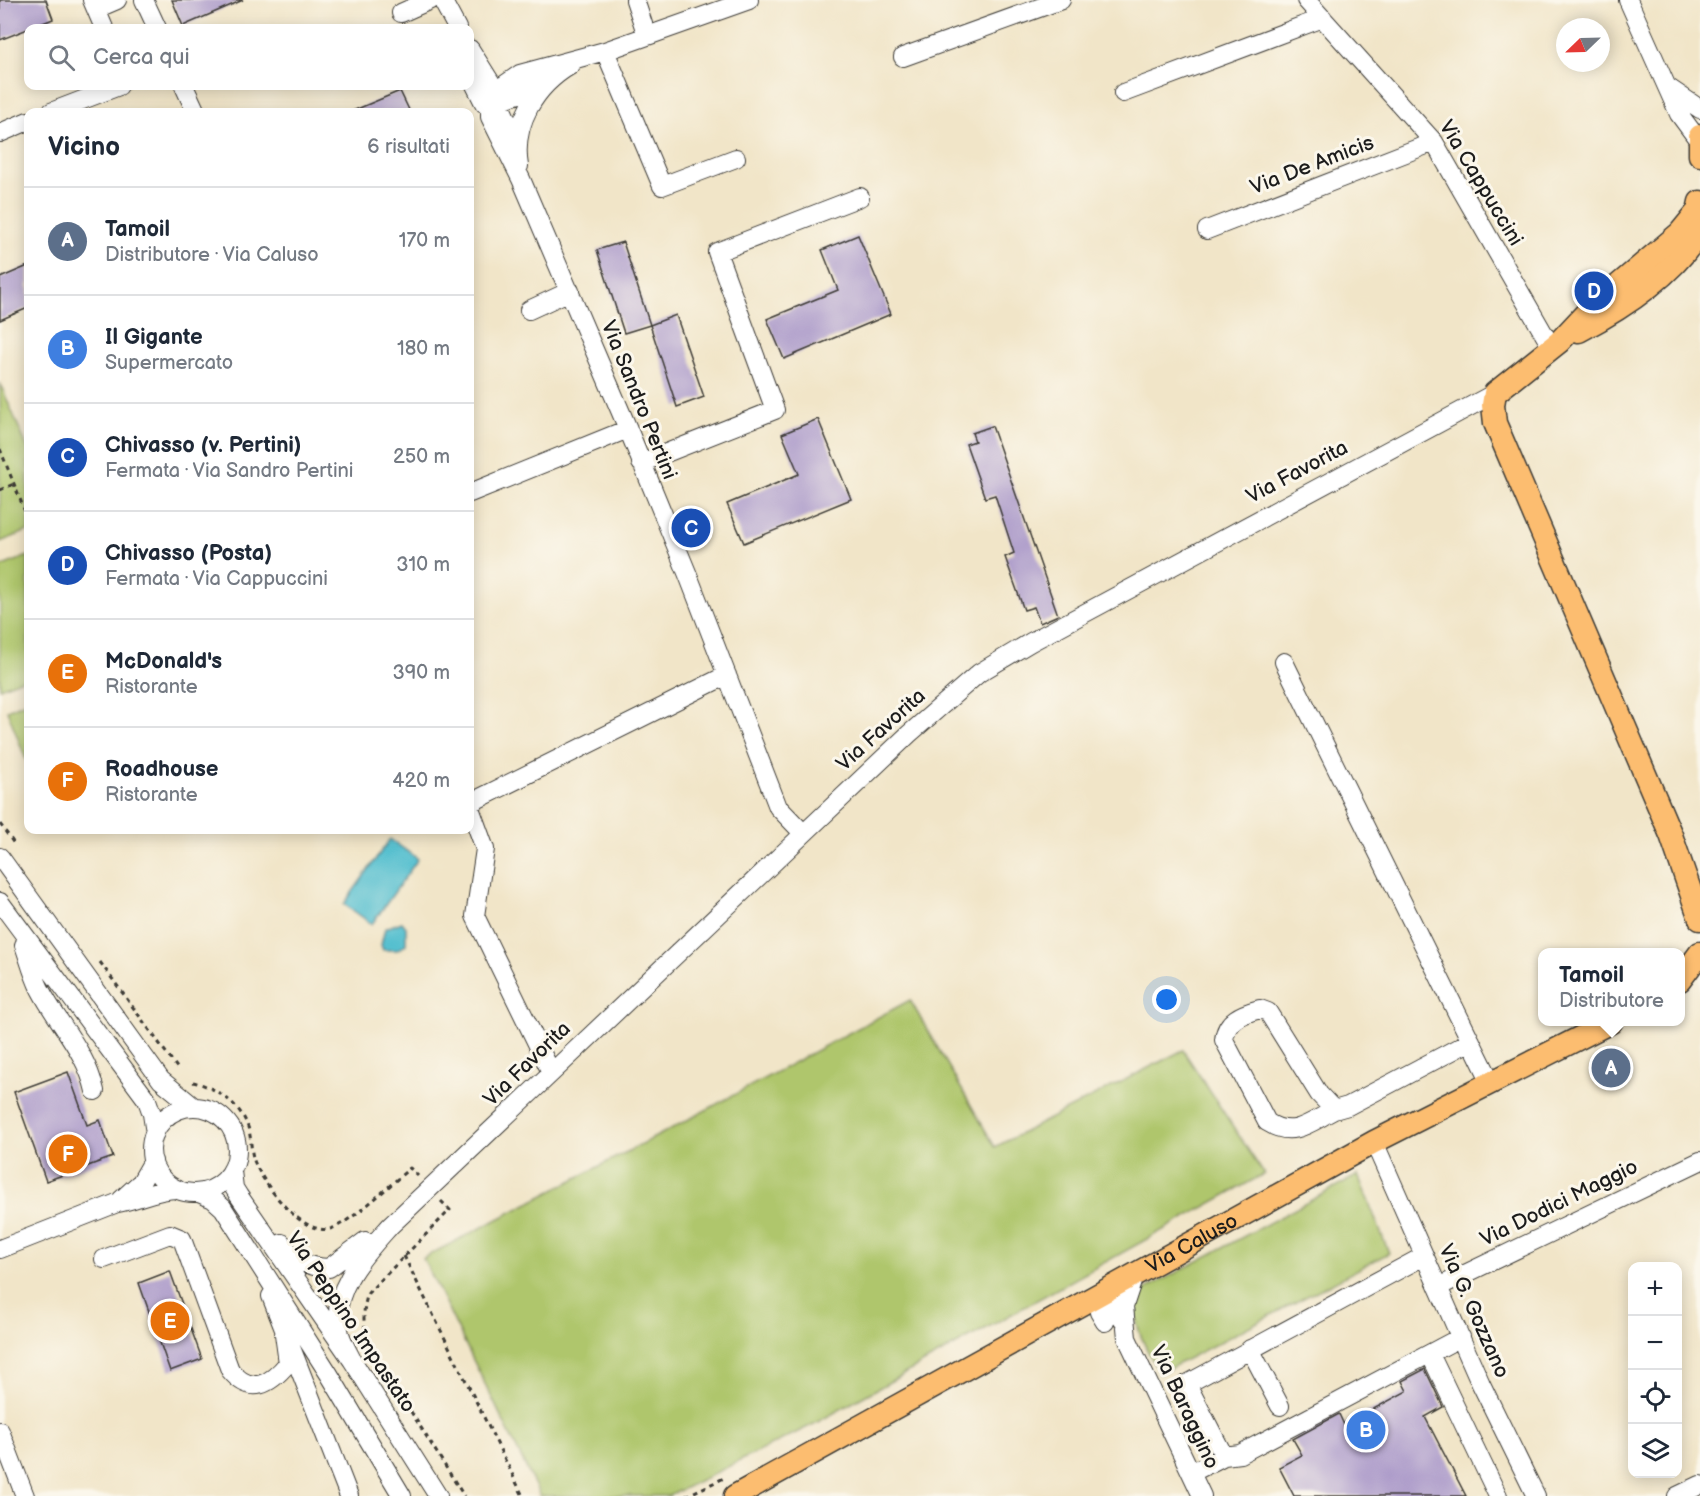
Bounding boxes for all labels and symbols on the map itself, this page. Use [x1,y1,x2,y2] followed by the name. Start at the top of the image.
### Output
[1556,18,1610,72] north arrow
[1434,116,1528,250] street label: Via Cappuccini
[1247,130,1377,200] street label: Via De Amicis
[1574,268,1614,314] pin: D
[596,317,682,483] street label: Via Sandro Pertini
[1242,435,1352,509] street label: Via Favorita
[672,506,710,550] pin: C
[831,684,931,776] street label: Via Favorita
[1152,985,1181,1014] your location
[478,1016,576,1112] street label: Via Favorita
[1592,1046,1630,1090] pin: A
[48,1132,88,1176] pin: F
[1476,1154,1642,1252] street label: Via Dodici Maggio
[1141,1208,1242,1278] street label: Via Caluso
[281,1227,421,1417] street label: Via Peppino Impastato
[1433,1240,1515,1382] street label: Via G. Gozzano
[150,1298,190,1344] pin: E
[1145,1341,1225,1473] street label: Via Baraggino
[1346,1408,1386,1452] pin: B

